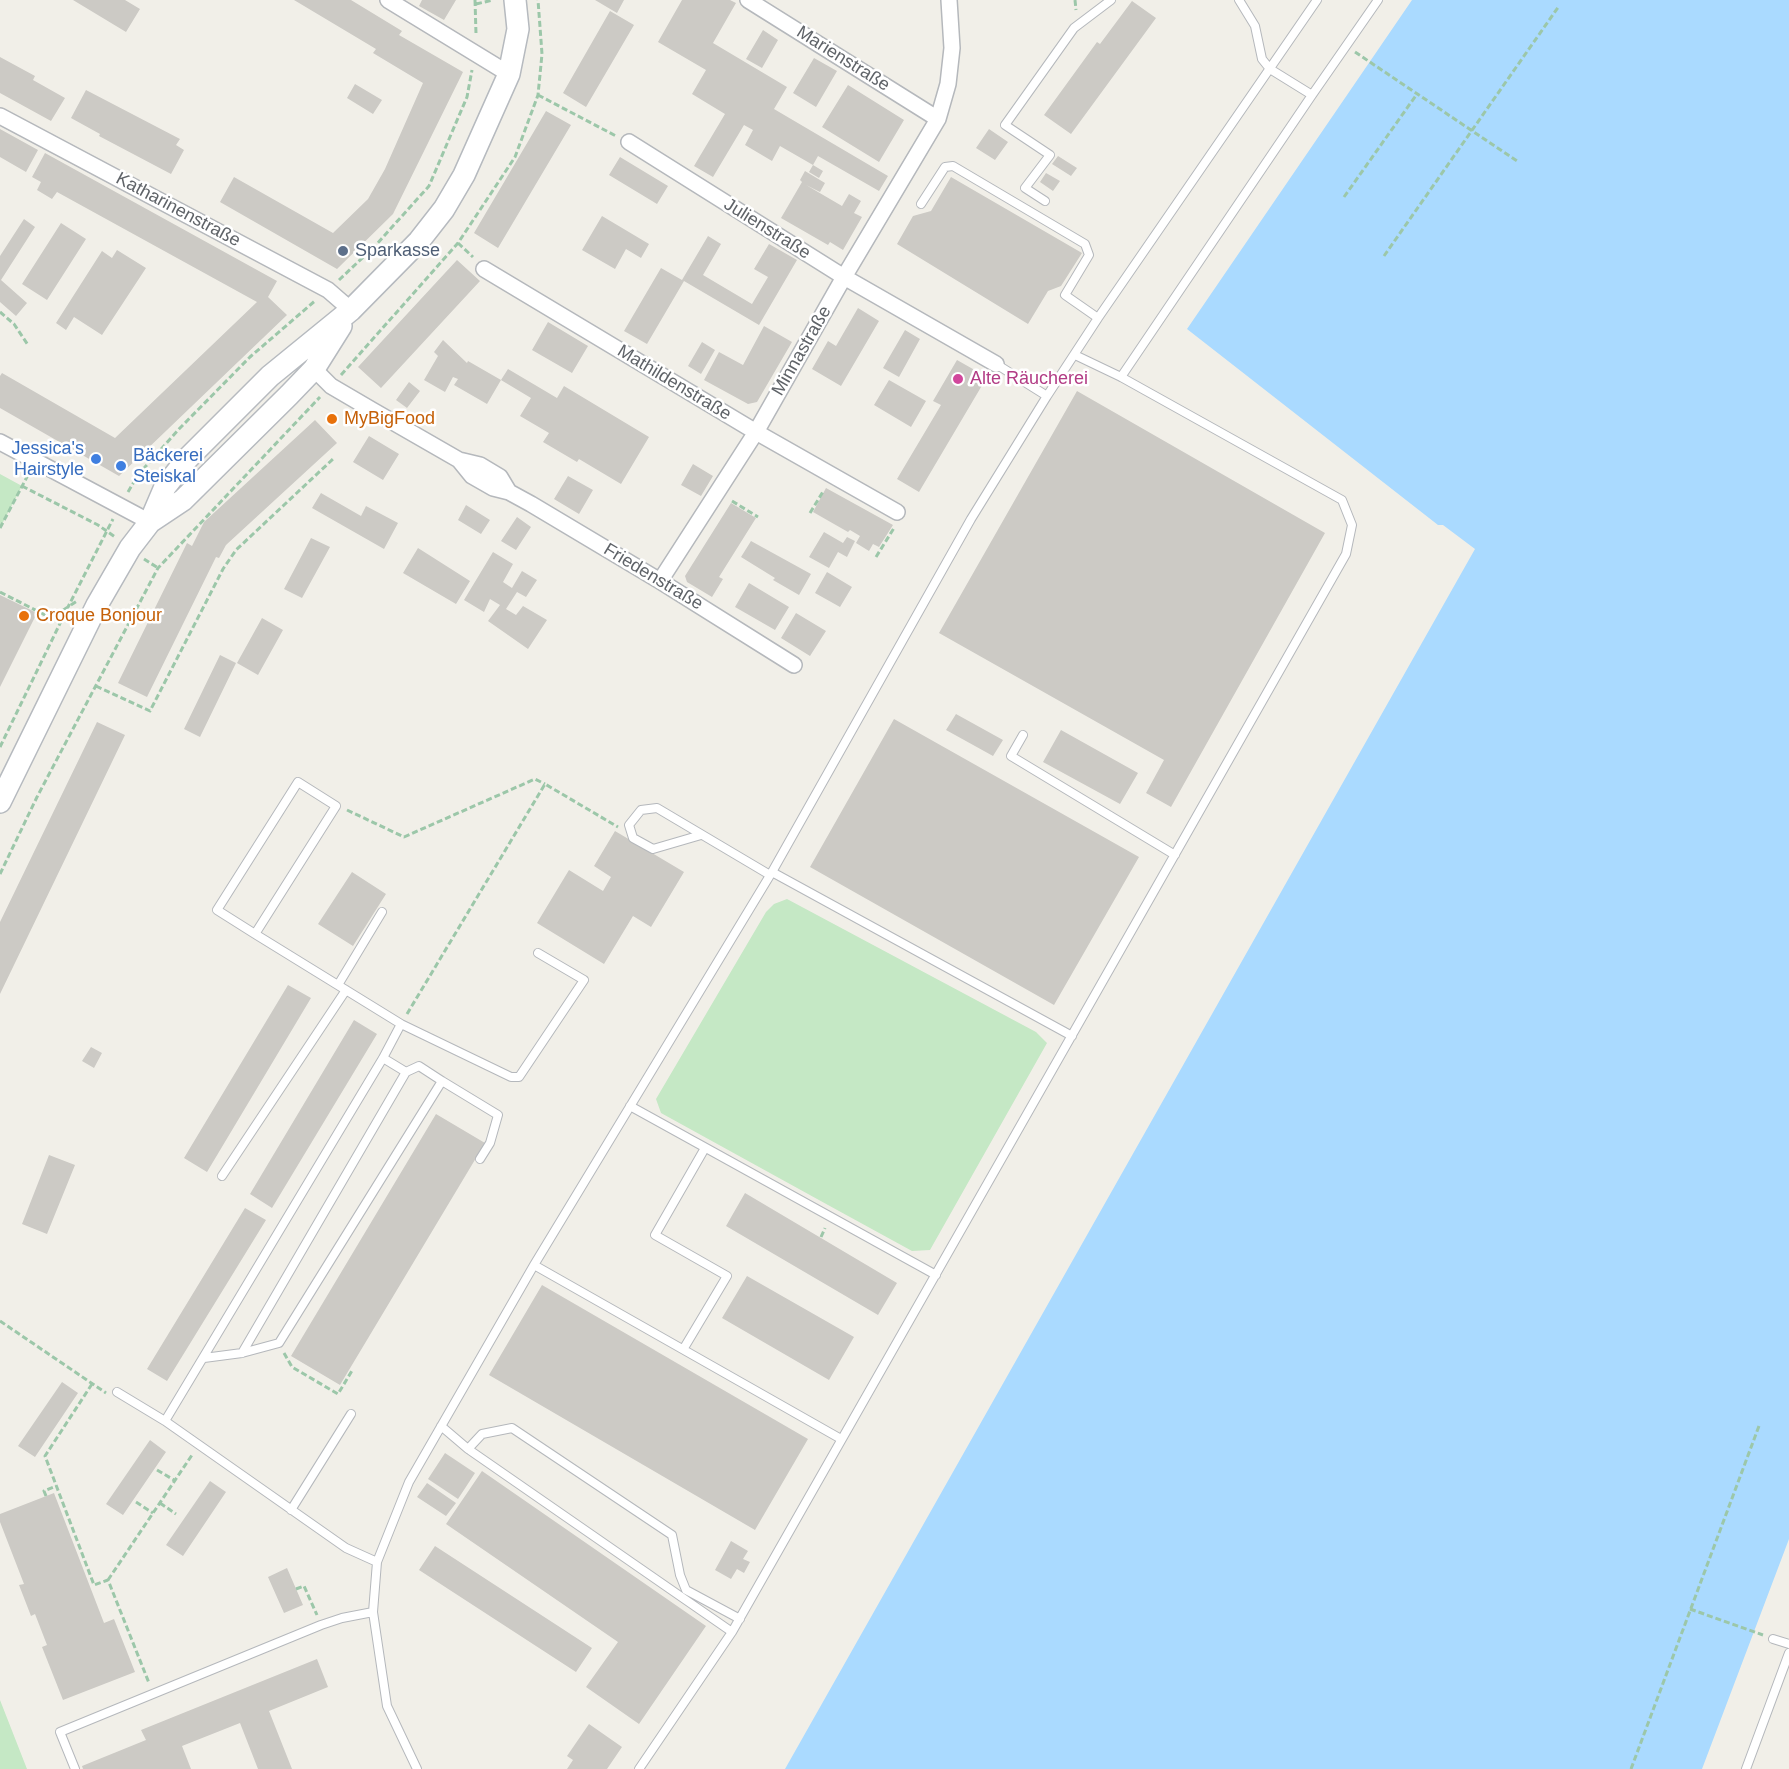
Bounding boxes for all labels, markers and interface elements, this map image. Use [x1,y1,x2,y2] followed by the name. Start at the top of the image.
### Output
[792,22,894,96] street label: Marienstraße
[112,168,244,252] street label: Katharinenstraße
[720,194,814,264] street label: Julienstraße
[355,240,440,262] place label: Sparkasse
[336,244,350,258] marker: Sparkasse
[768,302,836,400] street label: Minnastraße
[613,341,735,425] street label: Mathildenstraße
[970,368,1088,390] place label: Alte Räucherei
[951,372,965,386] marker: Alte Räucherei
[344,408,435,430] place label: MyBigFood
[325,412,339,426] marker: MyBigFood
[12,438,84,480] place label: Jessica's Hairstyle
[133,445,203,488] place label: Bäckerei Steiskal
[89,452,103,466] marker: Jessica's Hairstyle
[114,459,128,473] marker: Bäckerei Steiskal
[599,539,707,615] street label: Friedenstraße
[36,605,162,627] place label: Croque Bonjour
[17,609,31,623] marker: Croque Bonjour

